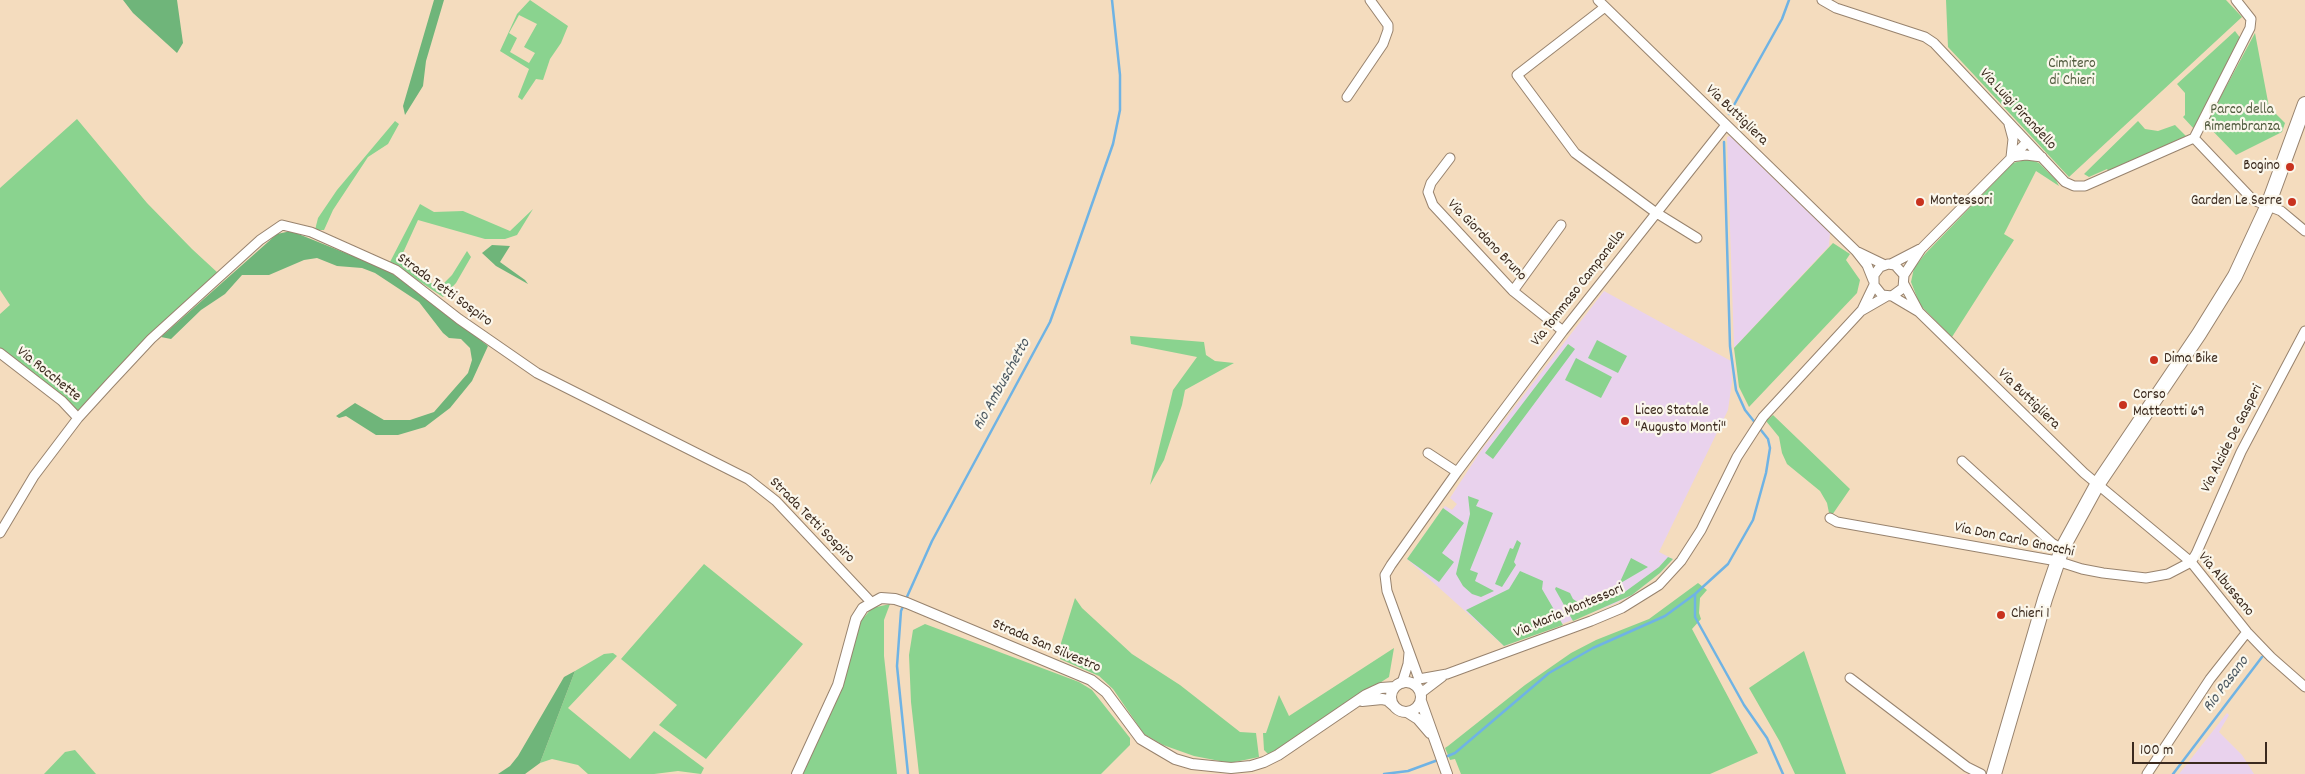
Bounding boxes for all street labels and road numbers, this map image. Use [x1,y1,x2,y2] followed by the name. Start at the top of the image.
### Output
[1975,65,2059,155] street label: Via Luigi Pirandello
[1701,82,1771,150] street label: Via Buttigliera
[1442,196,1530,286] street label: Via Giordano Bruno
[1528,227,1630,351] street label: Via Tommaso Campanella
[393,250,495,332] street label: Strada Tetti Sospiro
[12,344,84,406] street label: Via Rocchette
[1993,366,2063,434] street label: Via Buttigliera
[2198,382,2268,496] street label: Via Alcide De Gasperi
[764,474,858,568] street label: Strada Tetti Sospiro
[1953,520,2075,562] street label: Via Don Carlo Gnocchi
[2193,549,2257,621] street label: Via Albussano
[1512,581,1626,643] street label: Via Maria Montessori
[989,616,1103,678] street label: Strada San Silvestro

